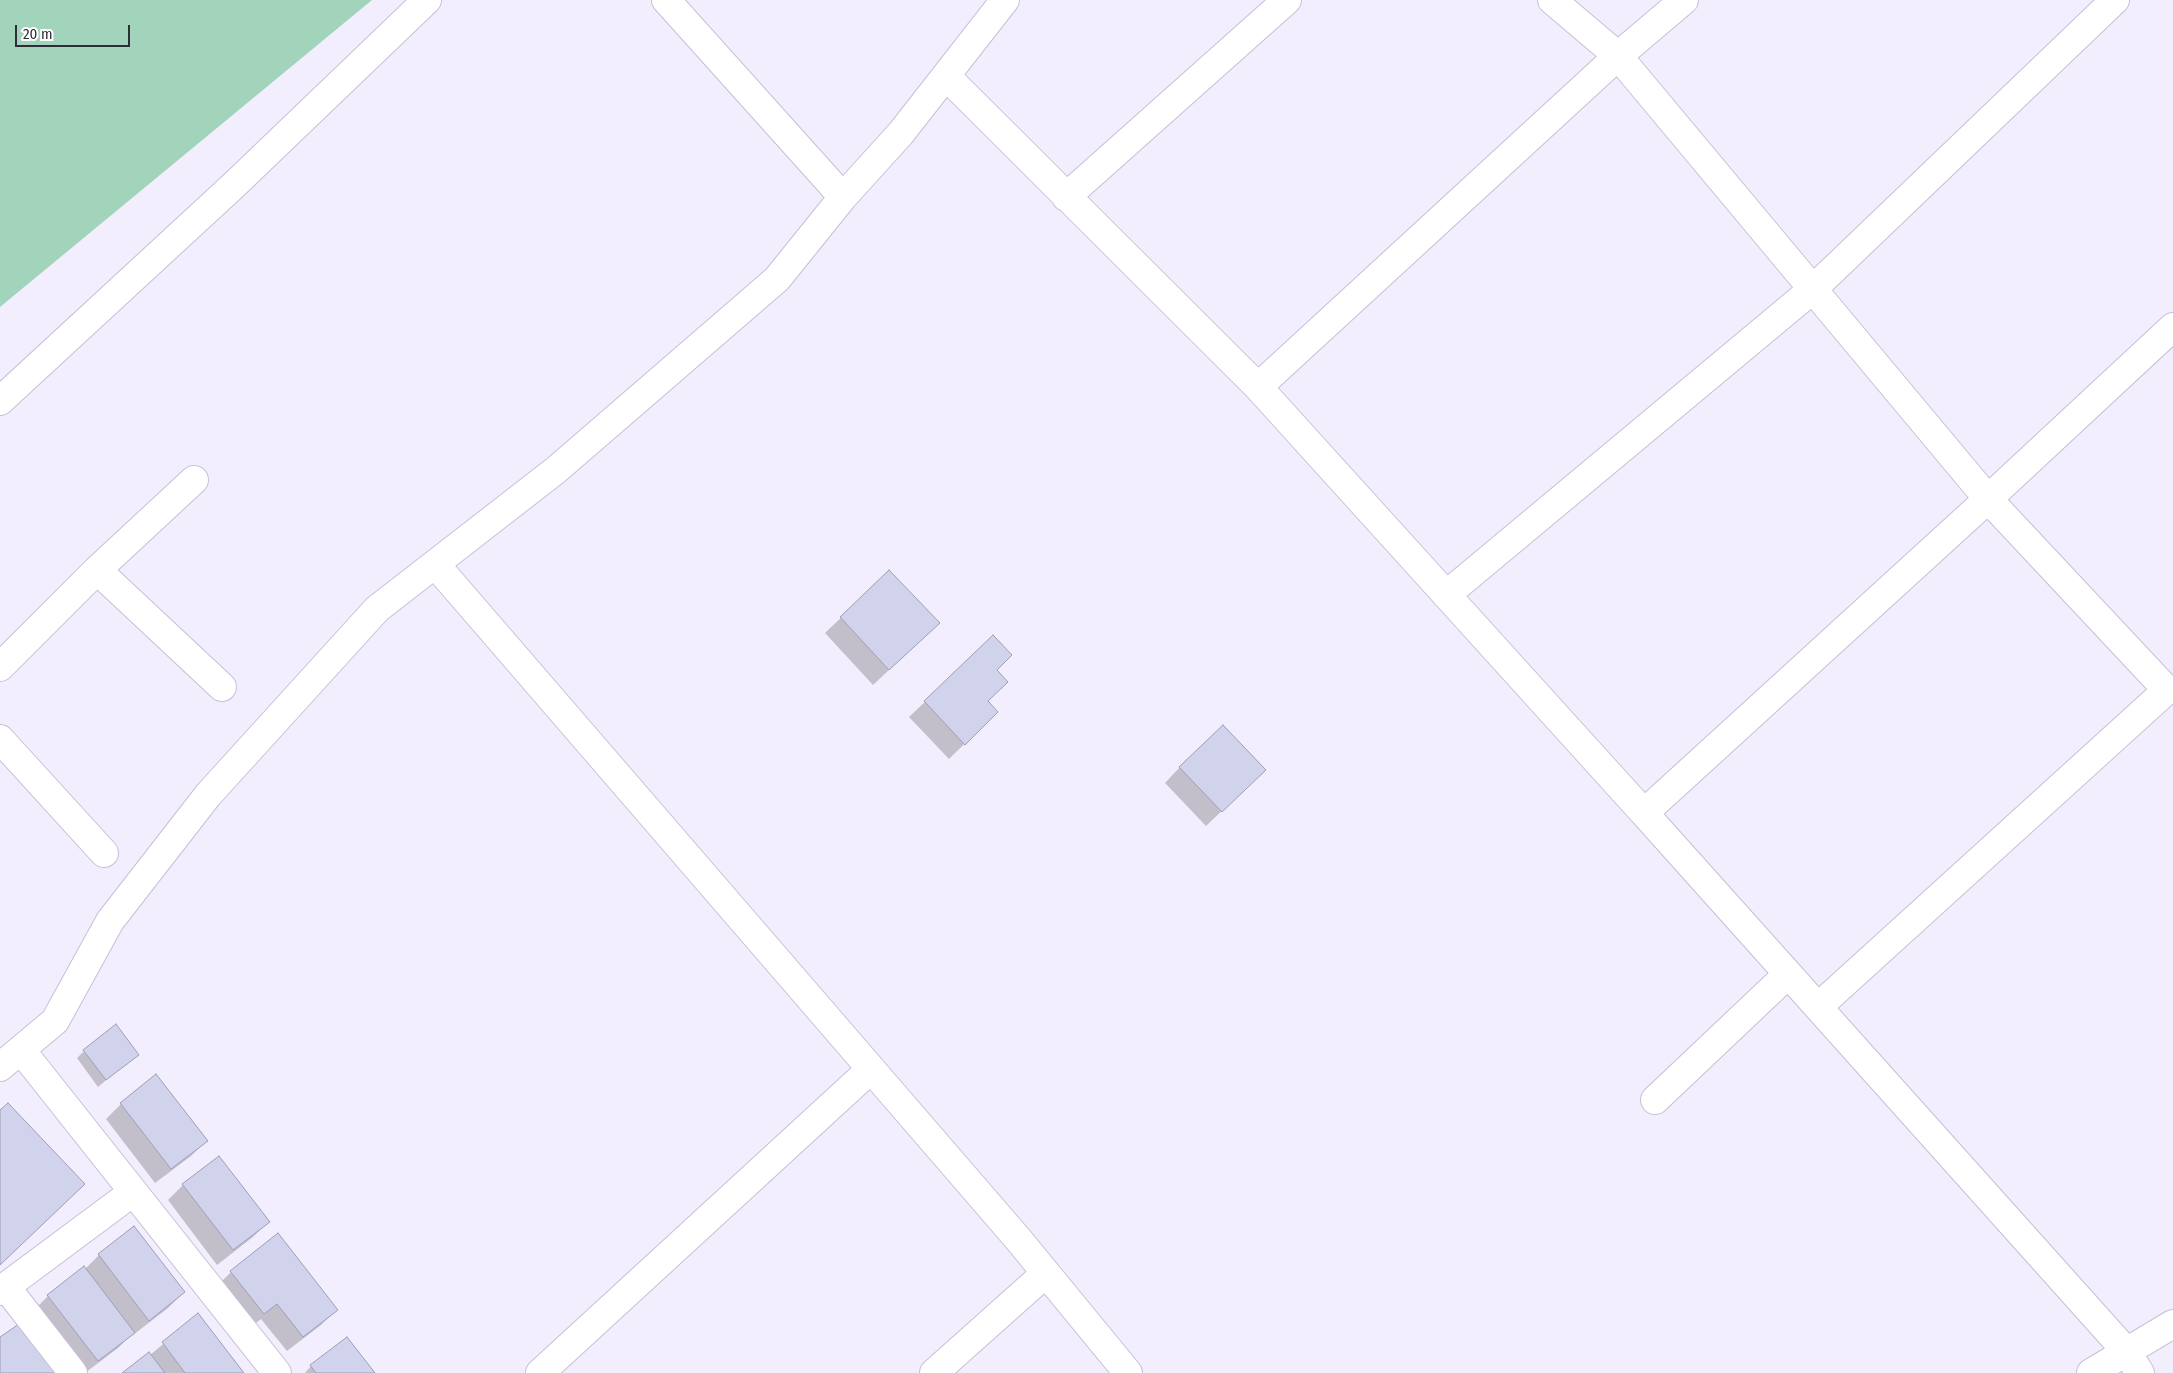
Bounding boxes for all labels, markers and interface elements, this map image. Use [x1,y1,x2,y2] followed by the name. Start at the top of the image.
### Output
[18,15,132,47] scale bar
[23,25,53,43] text: 20 m

